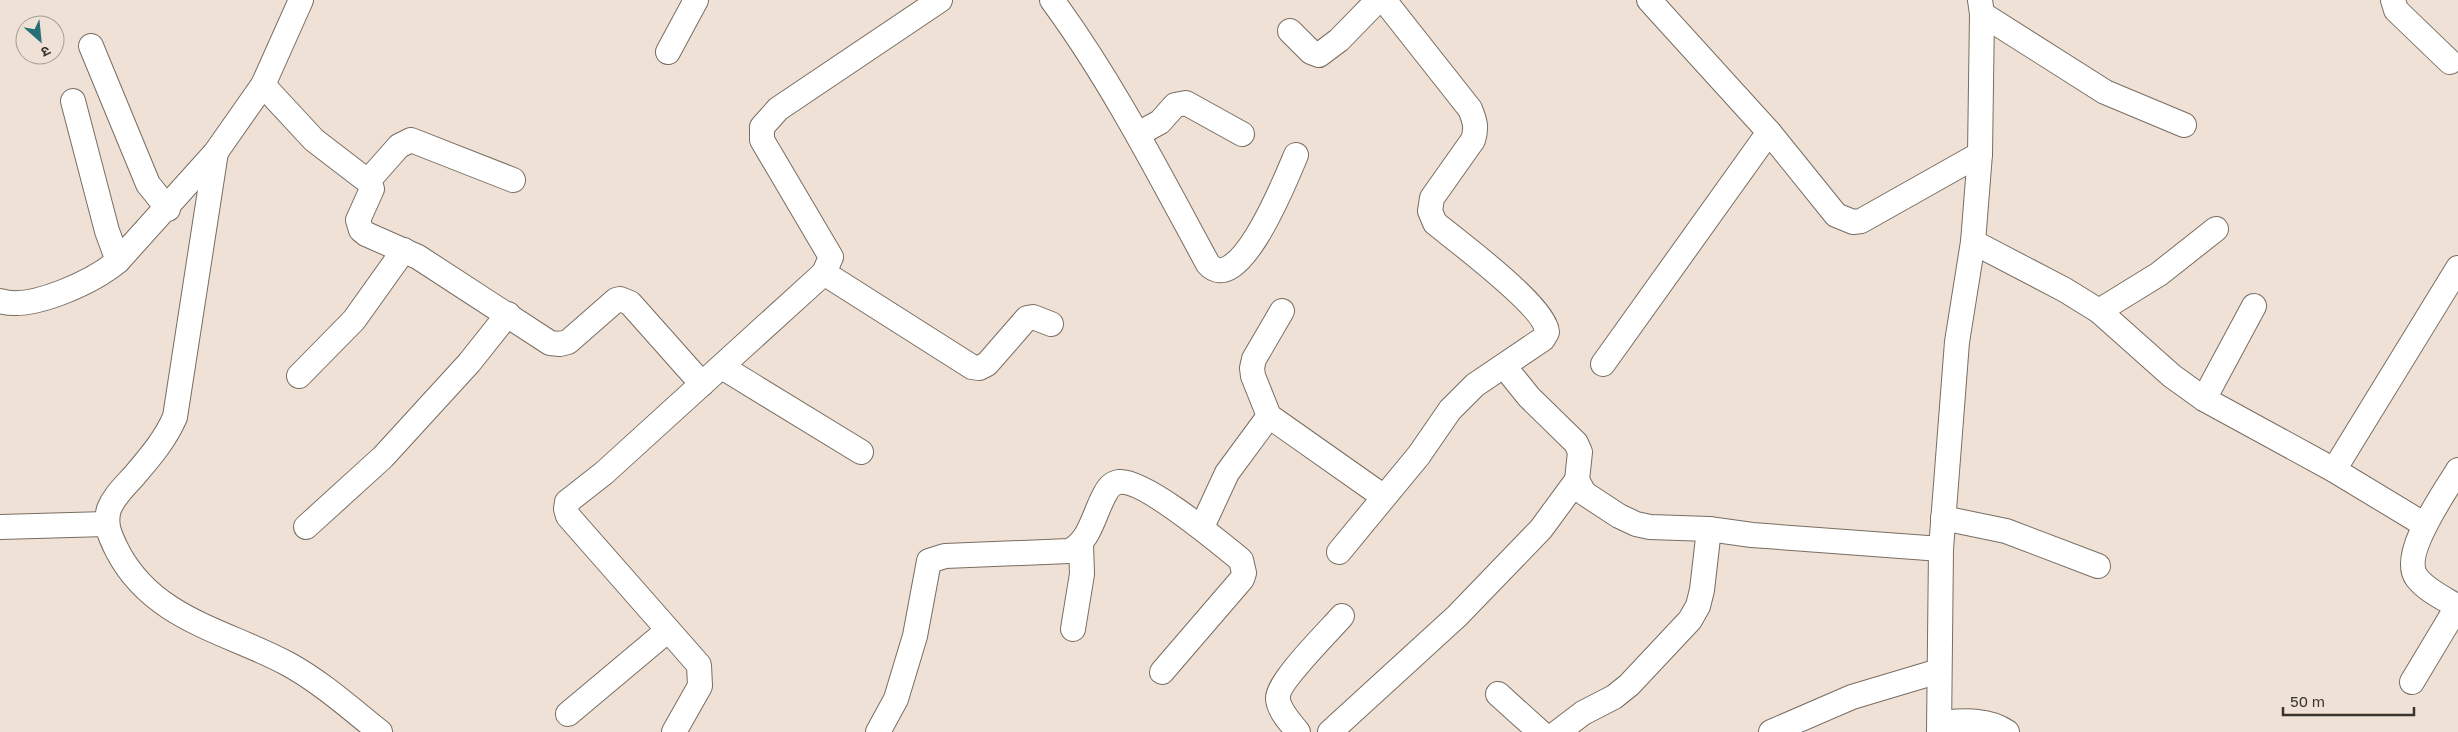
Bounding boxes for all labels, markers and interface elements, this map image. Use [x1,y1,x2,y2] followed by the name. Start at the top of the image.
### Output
[15,15,65,65] north arrow
[38,43,54,62] text: उ
[2283,684,2414,716] scale bar
[2290,692,2325,710] text: 50 m

